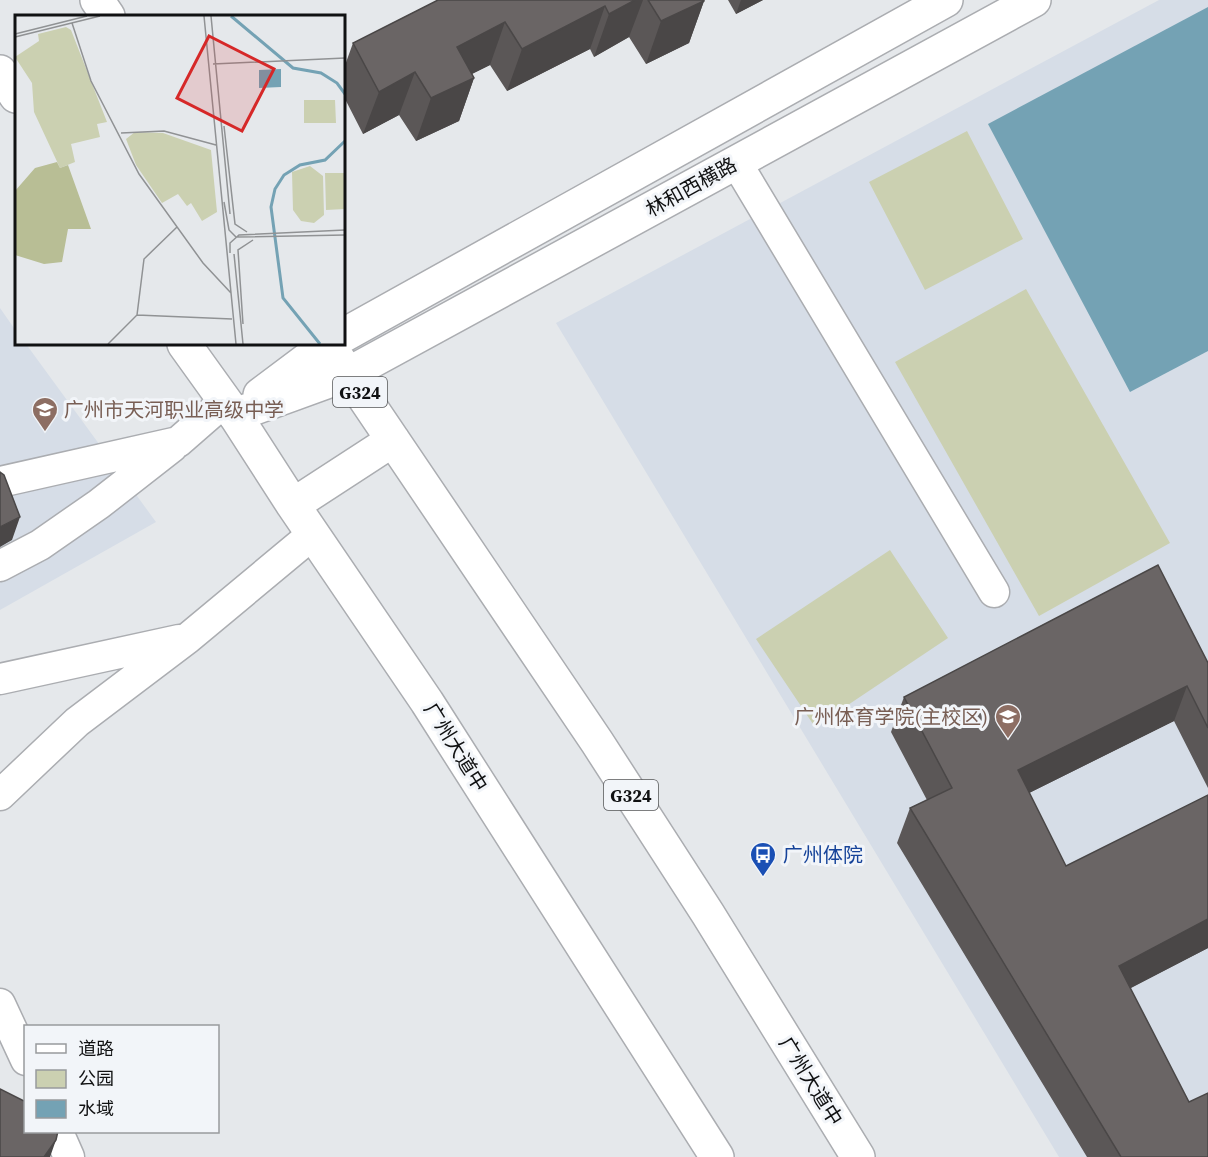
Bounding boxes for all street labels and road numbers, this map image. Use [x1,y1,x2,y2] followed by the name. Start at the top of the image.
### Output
[640,151,742,223] street label: 林和西横路
[333,377,387,407] road number: G324
[418,697,494,797] street label: 广州大道中
[604,780,658,810] road number: G324
[773,1031,849,1131] street label: 广州大道中

